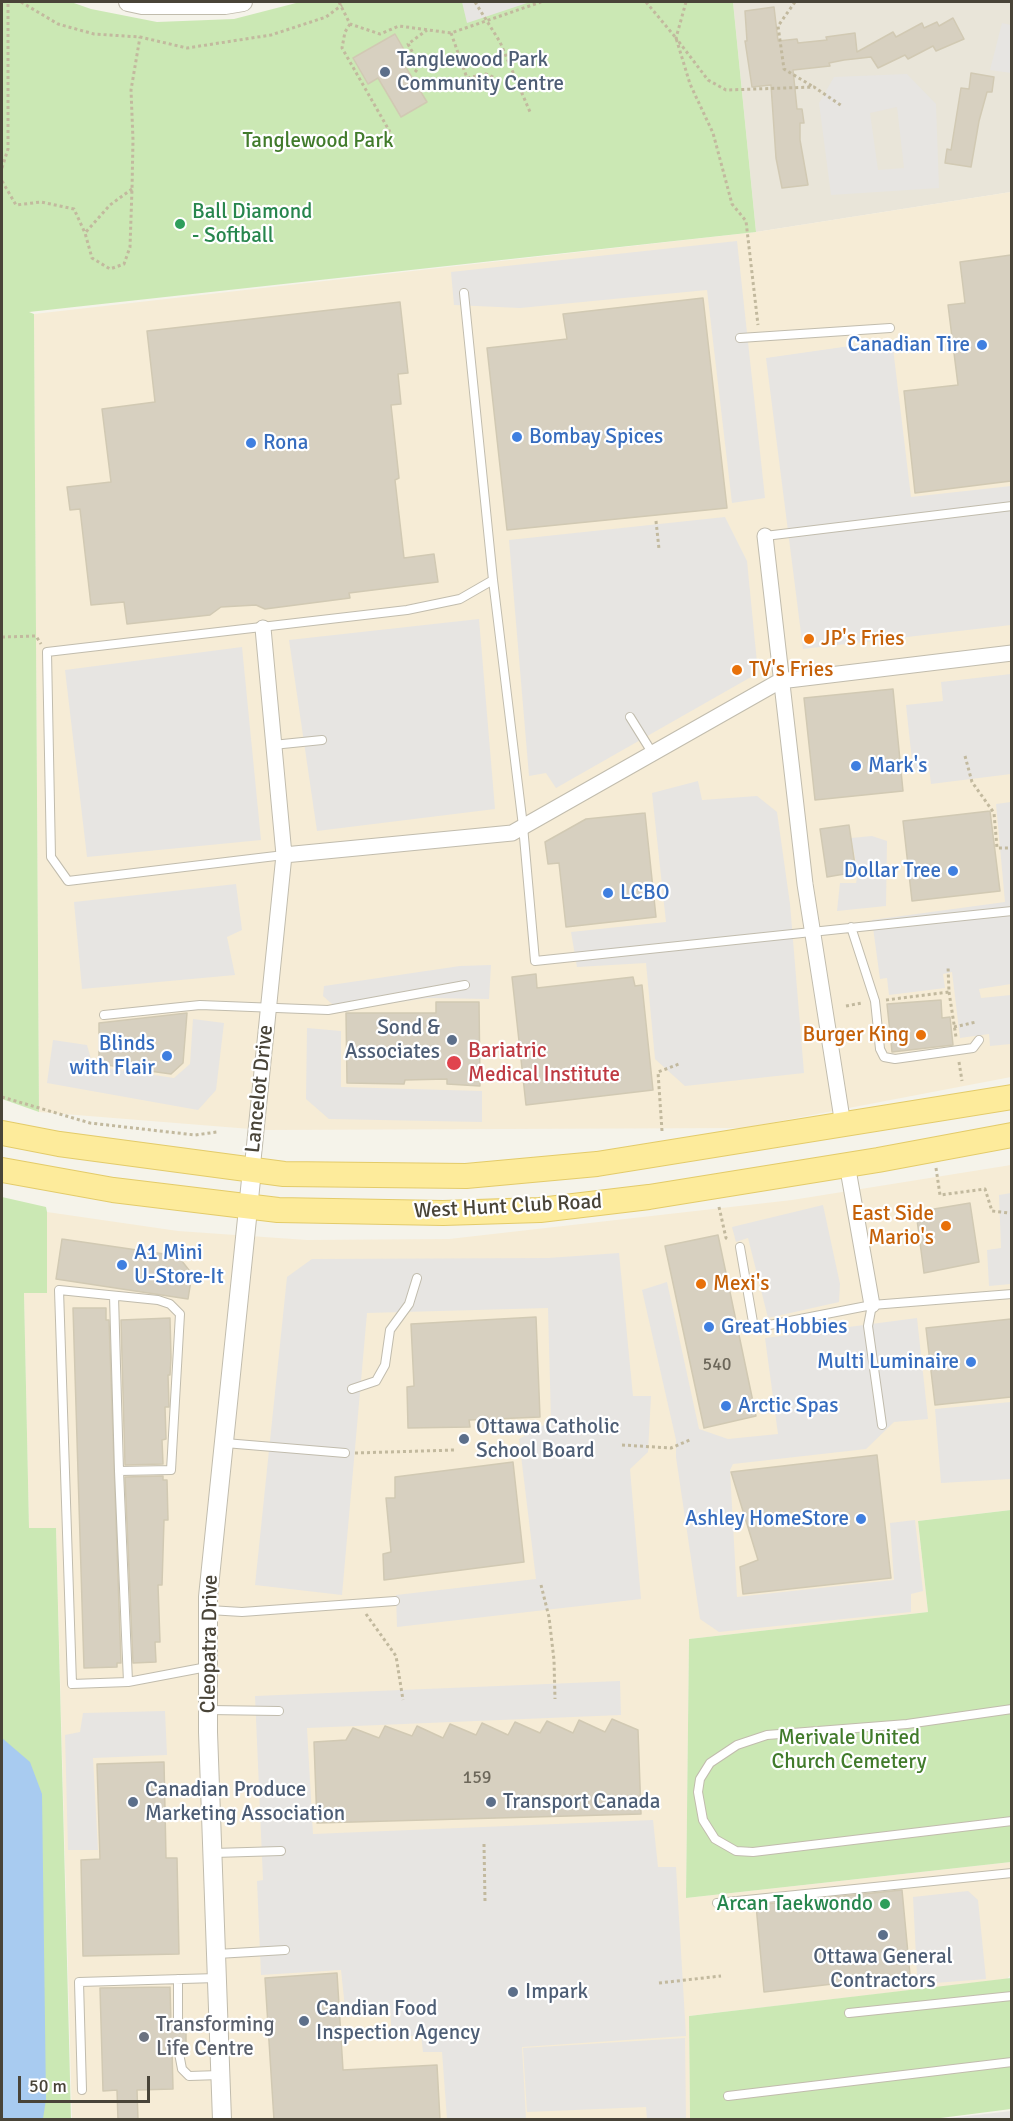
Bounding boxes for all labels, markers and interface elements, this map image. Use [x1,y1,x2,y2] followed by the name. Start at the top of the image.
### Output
[397,47,564,97] place label: Tanglewood Park Community Centre
[378,65,392,79] marker: Tanglewood Park Community Centre
[242,128,394,154] park label: Tanglewood Park
[192,199,312,249] place label: Ball Diamond - Softball
[173,217,187,231] marker: Ball Diamond - Softball
[847,332,970,358] place label: Canadian Tire
[975,338,989,352] marker: Canadian Tire
[529,424,663,450] place label: Bombay Spices
[263,430,308,456] place label: Rona
[510,430,524,444] marker: Bombay Spices
[244,436,258,450] marker: Rona
[821,626,904,652] place label: JP's Fries
[802,632,816,646] marker: JP's Fries
[749,657,833,683] place label: TV's Fries
[730,663,744,677] marker: TV's Fries
[868,753,927,779] place label: Mark's
[849,759,863,773] marker: Mark's
[844,858,941,884] place label: Dollar Tree
[946,864,960,878] marker: Dollar Tree
[620,880,669,906] place label: LCBO
[601,886,615,900] marker: LCBO
[345,1015,440,1065] place label: Sond & Associates
[803,1022,909,1048] place label: Burger King
[241,1024,279,1154] street label: Lancelot Drive
[914,1028,928,1042] marker: Burger King
[69,1031,155,1081] place label: Blinds with Flair
[445,1033,459,1047] marker: Sond & Associates
[468,1038,620,1088] place label: Bariatric Medical Institute
[160,1049,174,1063] marker: Blinds with Flair
[445,1054,463,1072] marker: Bariatric Medical Institute
[413,1189,603,1225] street label: West Hunt Club Road
[851,1201,934,1251] place label: East Side Mario's
[939,1219,953,1233] marker: East Side Mario's
[134,1240,224,1290] place label: A1 Mini U-Store-It
[115,1258,129,1272] marker: A1 Mini U-Store-It
[713,1271,769,1297] place label: Mexi's
[694,1277,708,1291] marker: Mexi's
[721,1314,847,1340] place label: Great Hobbies
[702,1320,716,1334] marker: Great Hobbies
[817,1349,959,1375] place label: Multi Luminaire
[702,1354,732,1376] house number: 540
[964,1355,978,1369] marker: Multi Luminaire
[738,1393,838,1419] place label: Arctic Spas
[719,1399,733,1413] marker: Arctic Spas
[476,1414,619,1464] place label: Ottawa Catholic School Board
[457,1432,471,1446] marker: Ottawa Catholic School Board
[685,1506,849,1532] place label: Ashley HomeStore
[854,1512,868,1526] marker: Ashley HomeStore
[196,1574,224,1714] street label: Cleopatra Drive
[772,1725,926,1775] park label: Merivale United Church Cemetery
[462,1767,492,1789] house number: 159
[145,1777,345,1827] place label: Canadian Produce Marketing Association
[503,1789,660,1815] place label: Transport Canada
[126,1795,140,1809] marker: Canadian Produce Marketing Association
[484,1795,498,1809] marker: Transport Canada
[716,1891,873,1917] place label: Arcan Taekwondo
[878,1897,892,1911] marker: Arcan Taekwondo
[876,1928,890,1942] marker: Ottawa General Contractors
[813,1944,953,1994] place label: Ottawa General Contractors
[525,1979,588,2005] place label: Impark
[506,1985,520,1999] marker: Impark
[316,1996,480,2046] place label: Candian Food Inspection Agency
[156,2012,275,2062] place label: Transforming Life Centre
[297,2014,311,2028] marker: Candian Food Inspection Agency
[137,2030,151,2044] marker: Transforming Life Centre
[21,2064,153,2102] scale bar
[29,2075,67,2097] text: 50 m

